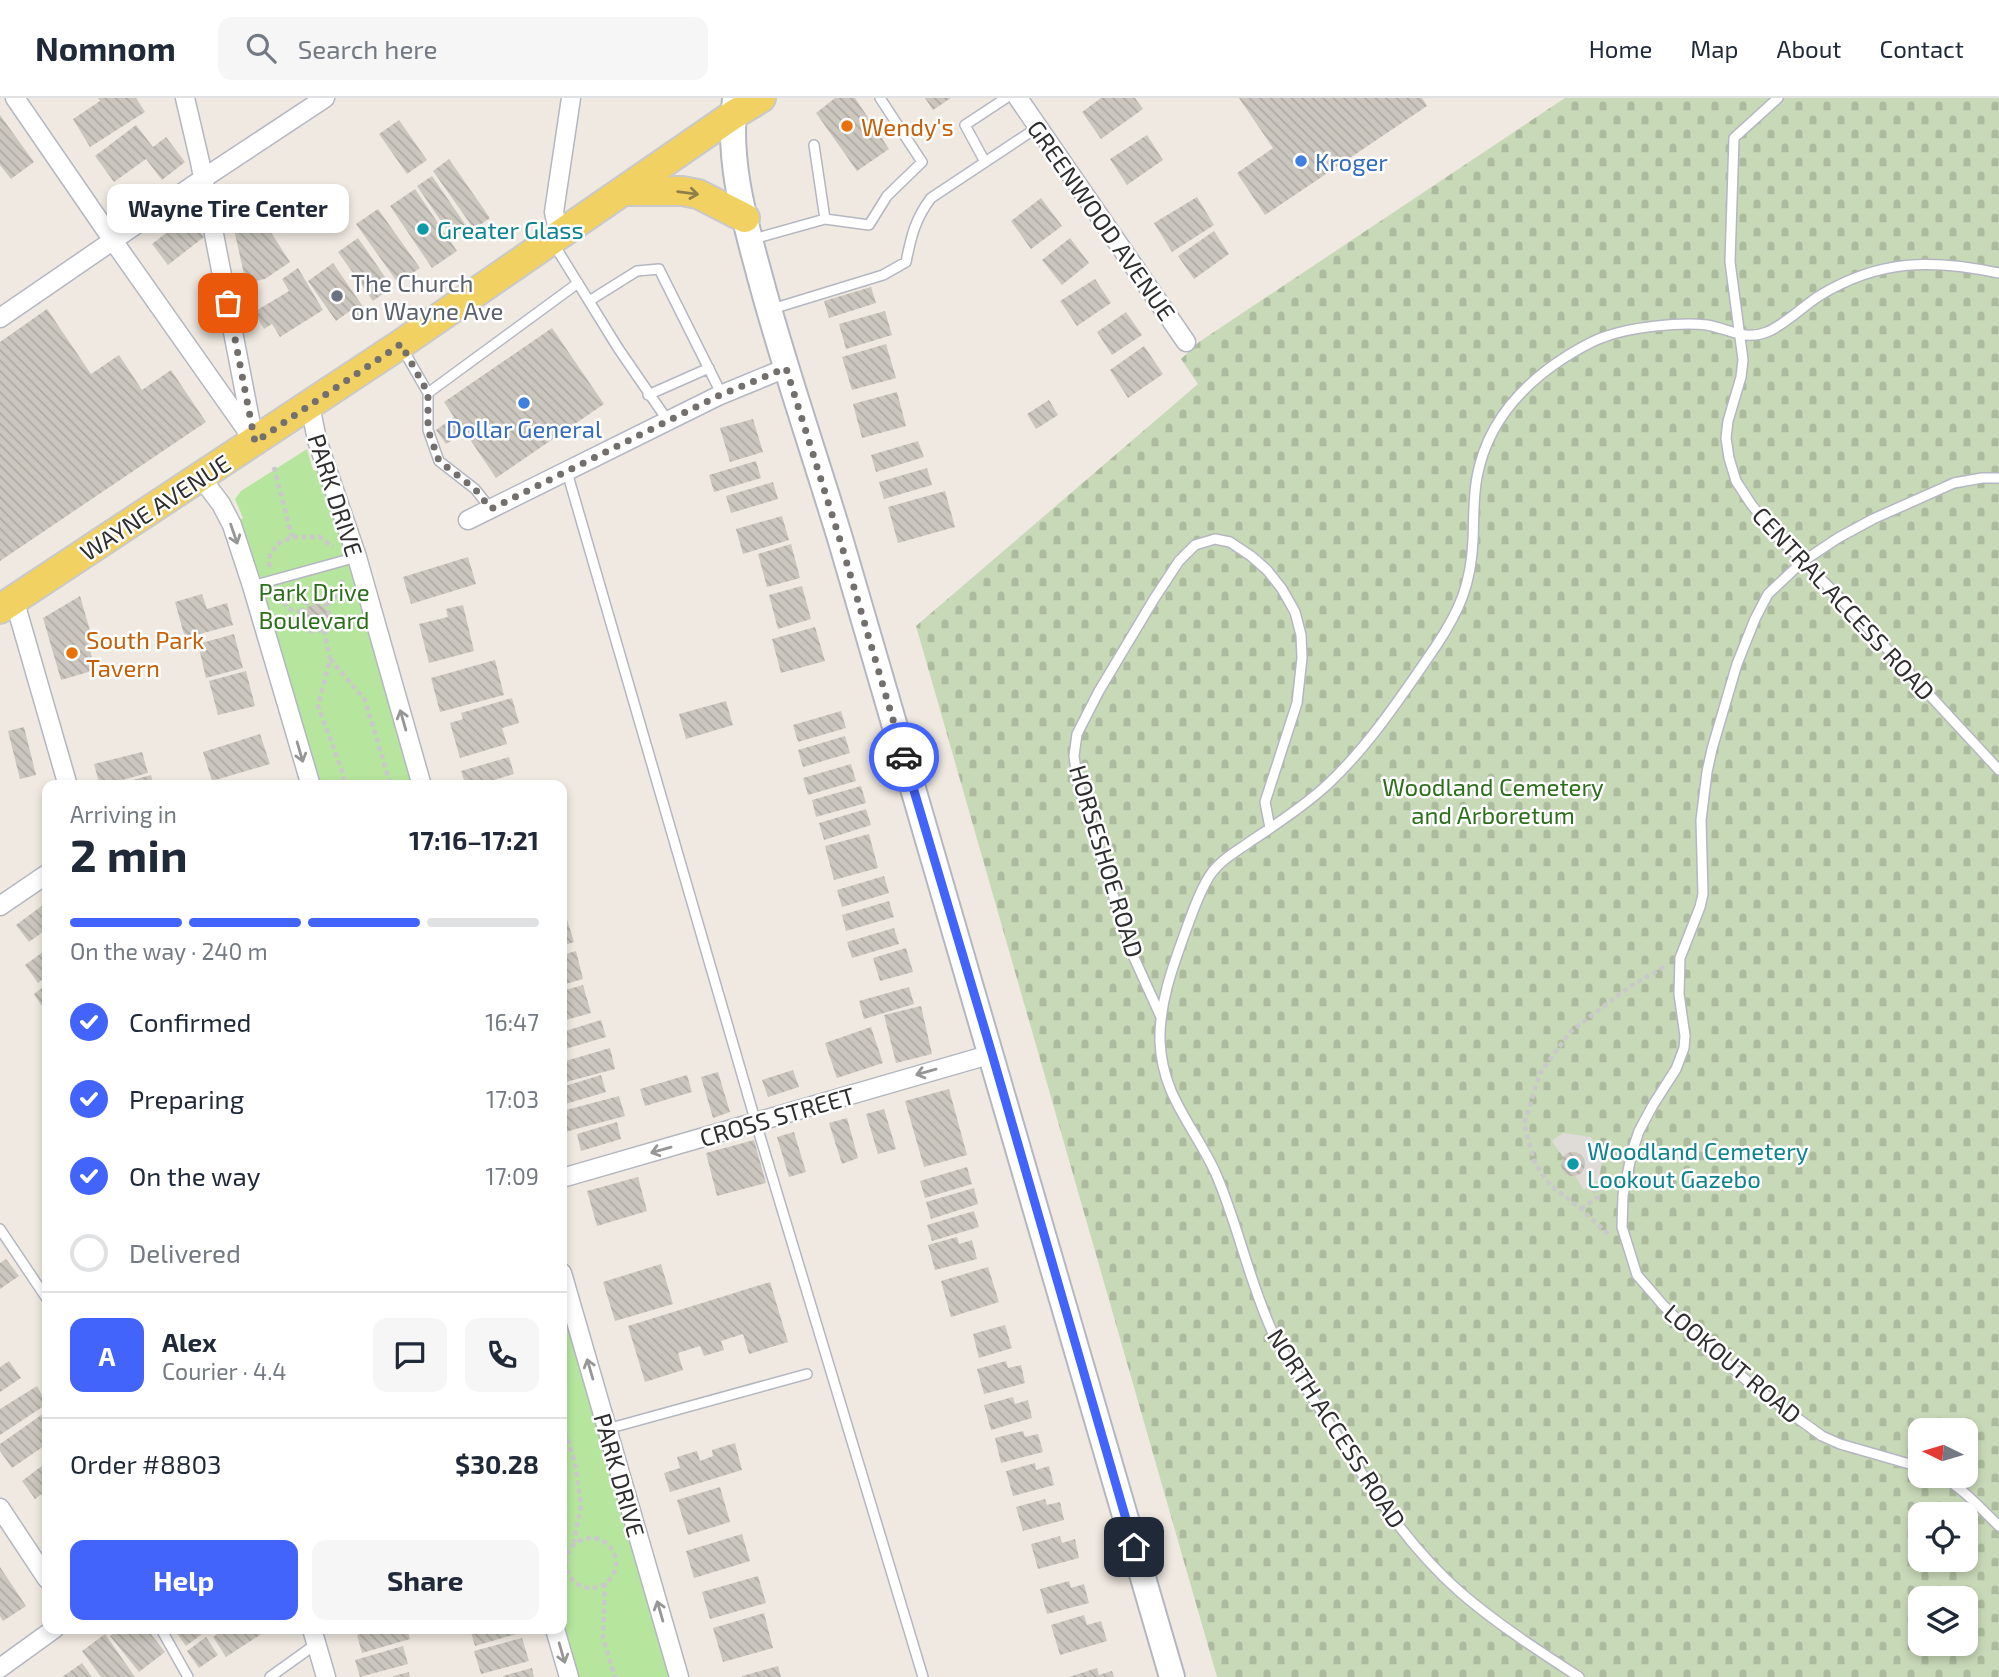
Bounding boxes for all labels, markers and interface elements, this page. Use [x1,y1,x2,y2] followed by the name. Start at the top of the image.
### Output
[218,17,708,80] search box
[35,28,176,68] text: Nomnom
[242,29,280,67] icon: search
[298,33,437,64] text: Search here
[1589,34,1652,63] text: Home
[1690,34,1738,63] text: Map
[1776,34,1842,63] text: About
[1880,34,1964,63] text: Contact
[861,112,954,141] place label: Wendy's
[1022,114,1182,326] street label: GREENWOOD AVENUE
[839,118,855,134] marker: Wendy's
[1315,147,1388,176] place label: Kroger
[1293,153,1309,169] marker: Kroger
[107,184,349,233] callout: Wayne Tire Center
[676,186,699,199] one-way arrow
[128,194,328,222] text: Wayne Tire Center
[437,215,584,244] place label: Greater Glass
[415,221,431,237] marker: Greater Glass
[351,268,503,325] place label: The Church on Wayne Ave
[198,273,258,333] pin
[209,284,247,322] icon: bag
[329,288,345,304] marker: The Church on Wayne Ave
[516,395,532,411] marker: Dollar General
[446,414,602,443] place label: Dollar General
[303,430,369,560] street label: PARK DRIVE
[74,448,236,566] street label: WAYNE AVENUE
[1747,500,1941,706] street label: CENTRAL ACCESS ROAD
[229,522,241,544] one-way arrow
[258,577,370,634] park label: Park Drive Boulevard
[86,625,204,682] place label: South Park Tavern
[64,645,80,661] marker: South Park Tavern
[396,709,409,731] one-way arrow
[869,722,939,792] courier
[885,738,923,776] icon: car
[295,740,308,762] one-way arrow
[1064,761,1150,961] street label: HORSESHOE ROAD
[1382,772,1604,829] park label: Woodland Cemetery and Arboretum
[70,800,177,828] text: Arriving in
[409,824,539,855] text: 17:16–17:21
[70,826,188,881] text: 2 min
[70,937,268,965] text: On the way · 240 m
[70,1003,108,1041] icon: check
[129,1006,252,1037] text: Confirmed
[485,1008,539,1036] text: 16:47
[915,1067,937,1080] one-way arrow
[70,1080,108,1118] icon: check
[696,1080,858,1152] street label: CROSS STREET
[129,1083,244,1114] text: Preparing
[486,1085,539,1113] text: 17:03
[1587,1136,1809,1193] place label: Woodland Cemetery Lookout Gazebo
[650,1144,672,1157] one-way arrow
[1565,1156,1581,1172] marker: Woodland Cemetery Lookout Gazebo
[70,1157,108,1195] icon: check
[129,1160,260,1191] text: On the way
[486,1162,539,1190] text: 17:09
[129,1237,241,1268] text: Delivered
[1659,1297,1807,1429] street label: LOOKOUT ROAD
[373,1318,447,1392] button: chat
[465,1318,539,1392] button: phone
[1262,1323,1412,1533] street label: NORTH ACCESS ROAD
[162,1326,217,1357] text: Alex
[99,1340,115,1371] text: A
[162,1357,286,1385] text: Courier · 4.4
[582,1359,595,1381] one-way arrow
[588,1410,652,1540] street label: PARK DRIVE
[1908,1418,1978,1488] north arrow
[1908,1418,1978,1656] map controls
[70,1448,222,1479] text: Order #8803
[455,1448,539,1479] text: $30.28
[1908,1502,1978,1572] button: locate
[1104,1517,1164,1577] pin
[1115,1528,1153,1566] icon: home
[70,1540,298,1620] button: Help
[312,1540,539,1620] button: Share
[1908,1586,1978,1656] button: layers
[652,1601,665,1623] one-way arrow
[556,1642,569,1664] one-way arrow

